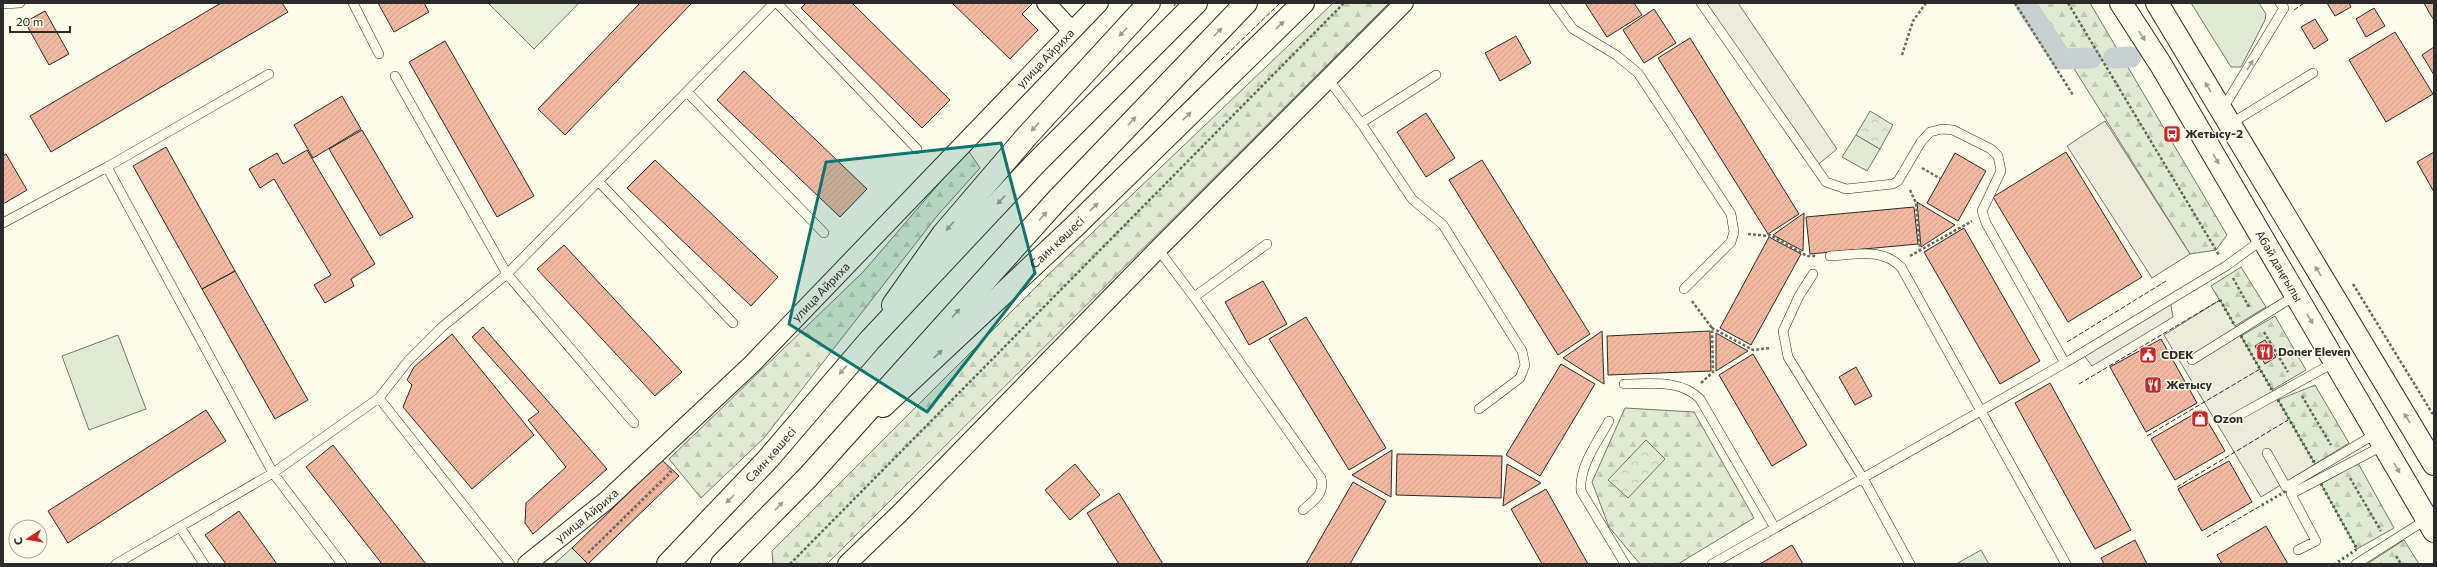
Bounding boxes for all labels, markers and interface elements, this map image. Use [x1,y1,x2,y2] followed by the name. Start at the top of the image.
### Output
[10,8,70,34] scale bar
[16,14,43,28] text: 20 m
[1275,20,1285,30] one-way arrow
[1013,25,1077,90] street label: улица Айриха
[1118,27,1128,37] one-way arrow
[1213,27,1223,37] one-way arrow
[2138,30,2145,42] one-way arrow
[2246,59,2253,71] one-way arrow
[2205,81,2212,93] one-way arrow
[1182,111,1192,121] one-way arrow
[1127,116,1137,126] one-way arrow
[1031,123,1040,132] one-way arrow
[2162,124,2182,144] bus stop icon: Жетысу-2
[2185,126,2243,140] place label: Жетысу-2
[2212,153,2219,165] one-way arrow
[996,195,1006,205] one-way arrow
[1089,202,1099,212] one-way arrow
[1038,211,1048,221] one-way arrow
[1027,213,1087,271] street label: Саин көшесі
[945,221,955,231] one-way arrow
[2253,227,2306,304] street label: Абай даңғылы
[789,259,852,324] street label: улица Айриха
[2315,265,2322,277] one-way arrow
[951,308,960,317] one-way arrow
[2307,313,2314,325] one-way arrow
[2255,342,2275,362] restaurant icon: Doner Eleven
[2278,344,2351,358] place label: Doner Eleven
[2138,345,2158,365] public building icon: CDEK
[2161,347,2194,361] place label: CDEK
[934,350,943,359] one-way arrow
[839,365,848,376] one-way arrow
[2143,375,2163,395] restaurant icon: Жетысу
[2166,377,2213,391] place label: Жетысу
[2190,409,2210,429] shop icon: Ozon
[2213,411,2243,425] place label: Ozon
[2403,412,2410,424] one-way arrow
[742,424,798,485] street label: Саин көшесі
[2393,463,2401,473] one-way arrow
[552,485,621,545] street label: улица Айриха
[726,495,735,504] one-way arrow
[774,501,784,511] one-way arrow
[8,519,48,559] north arrow
[10,536,25,546] text: С

